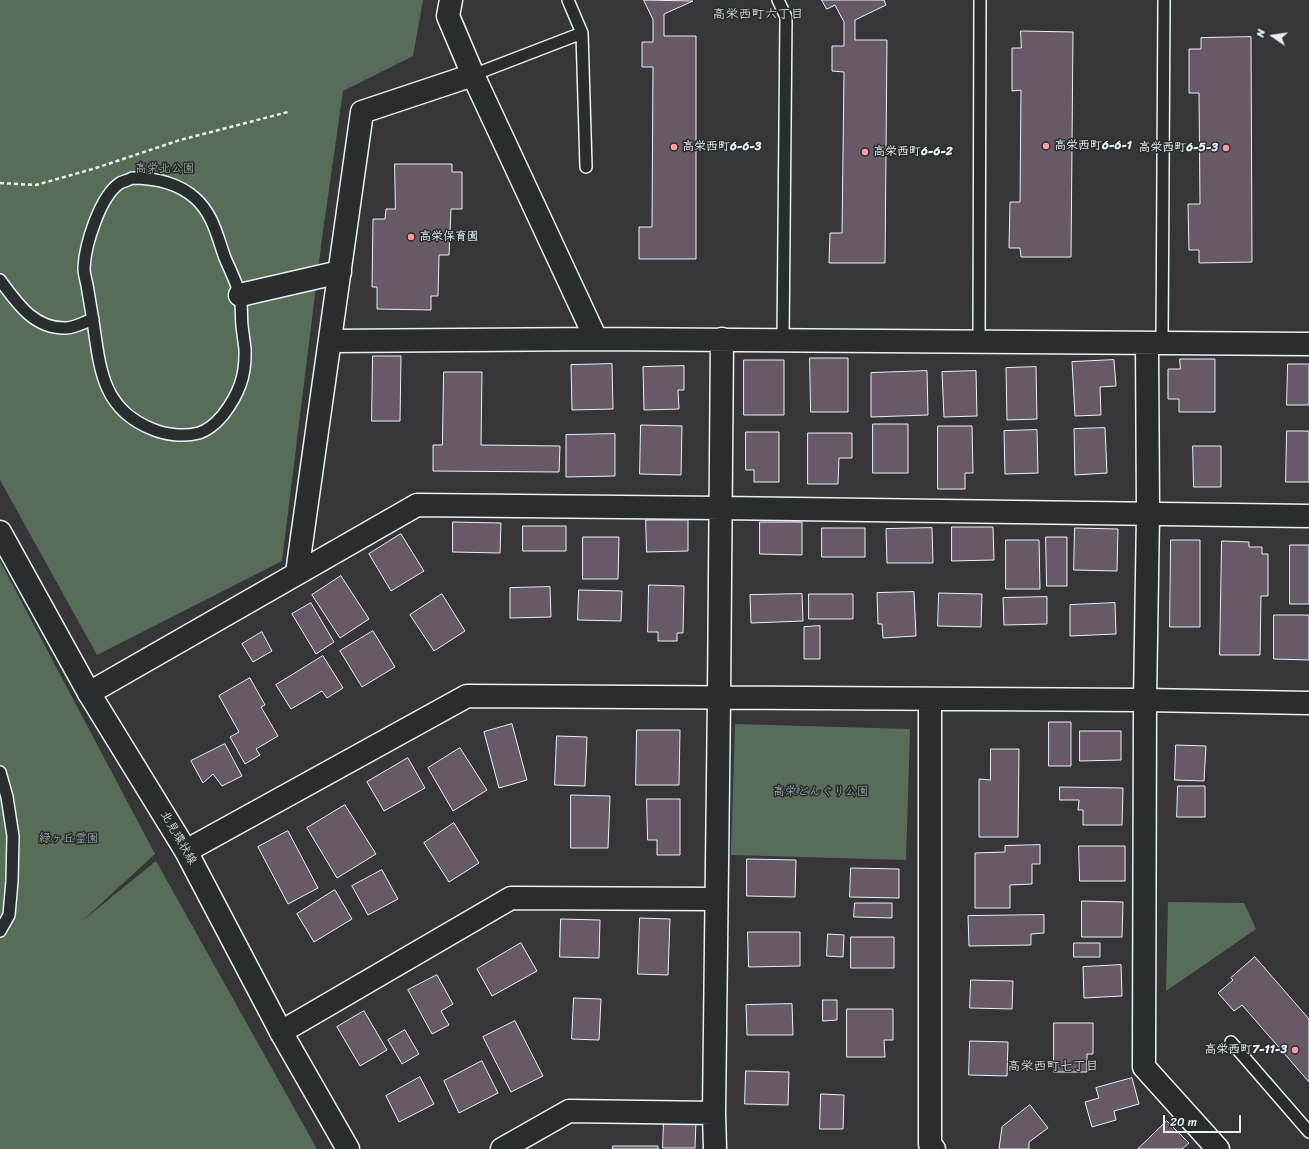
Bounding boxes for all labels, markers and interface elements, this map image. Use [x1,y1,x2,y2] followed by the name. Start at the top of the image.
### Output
[713,7,803,23] district label: 高栄西町六丁目
[1253,16,1293,56] north arrow
[1251,27,1271,39] text: N
[1054,139,1132,153] place label: 高栄西町6-6-1
[682,140,761,154] place label: 高栄西町6-6-3
[1041,141,1051,151] marker: 高栄西町6-6-1
[1138,141,1218,155] place label: 高栄西町6-5-3
[669,142,679,152] marker: 高栄西町6-6-3
[1221,143,1231,153] marker: 高栄西町6-5-3
[873,145,953,159] place label: 高栄西町6-6-2
[860,147,870,157] marker: 高栄西町6-6-2
[135,162,195,176] park label: 高栄北公園
[419,230,479,244] place label: 高栄保育園
[406,232,416,242] marker: 高栄保育園
[773,785,869,799] park label: 高栄どんぐり公園
[157,808,199,868] street label: 北見環状線
[39,832,99,846] park label: 緑ヶ丘霊園
[1204,1043,1287,1057] place label: 高栄西町7-11-3
[1290,1045,1300,1055] marker: 高栄西町7-11-3
[1008,1059,1098,1075] district label: 高栄西町七丁目
[1165,1107,1243,1133] scale bar
[1170,1111,1197,1133] text: 20 m

